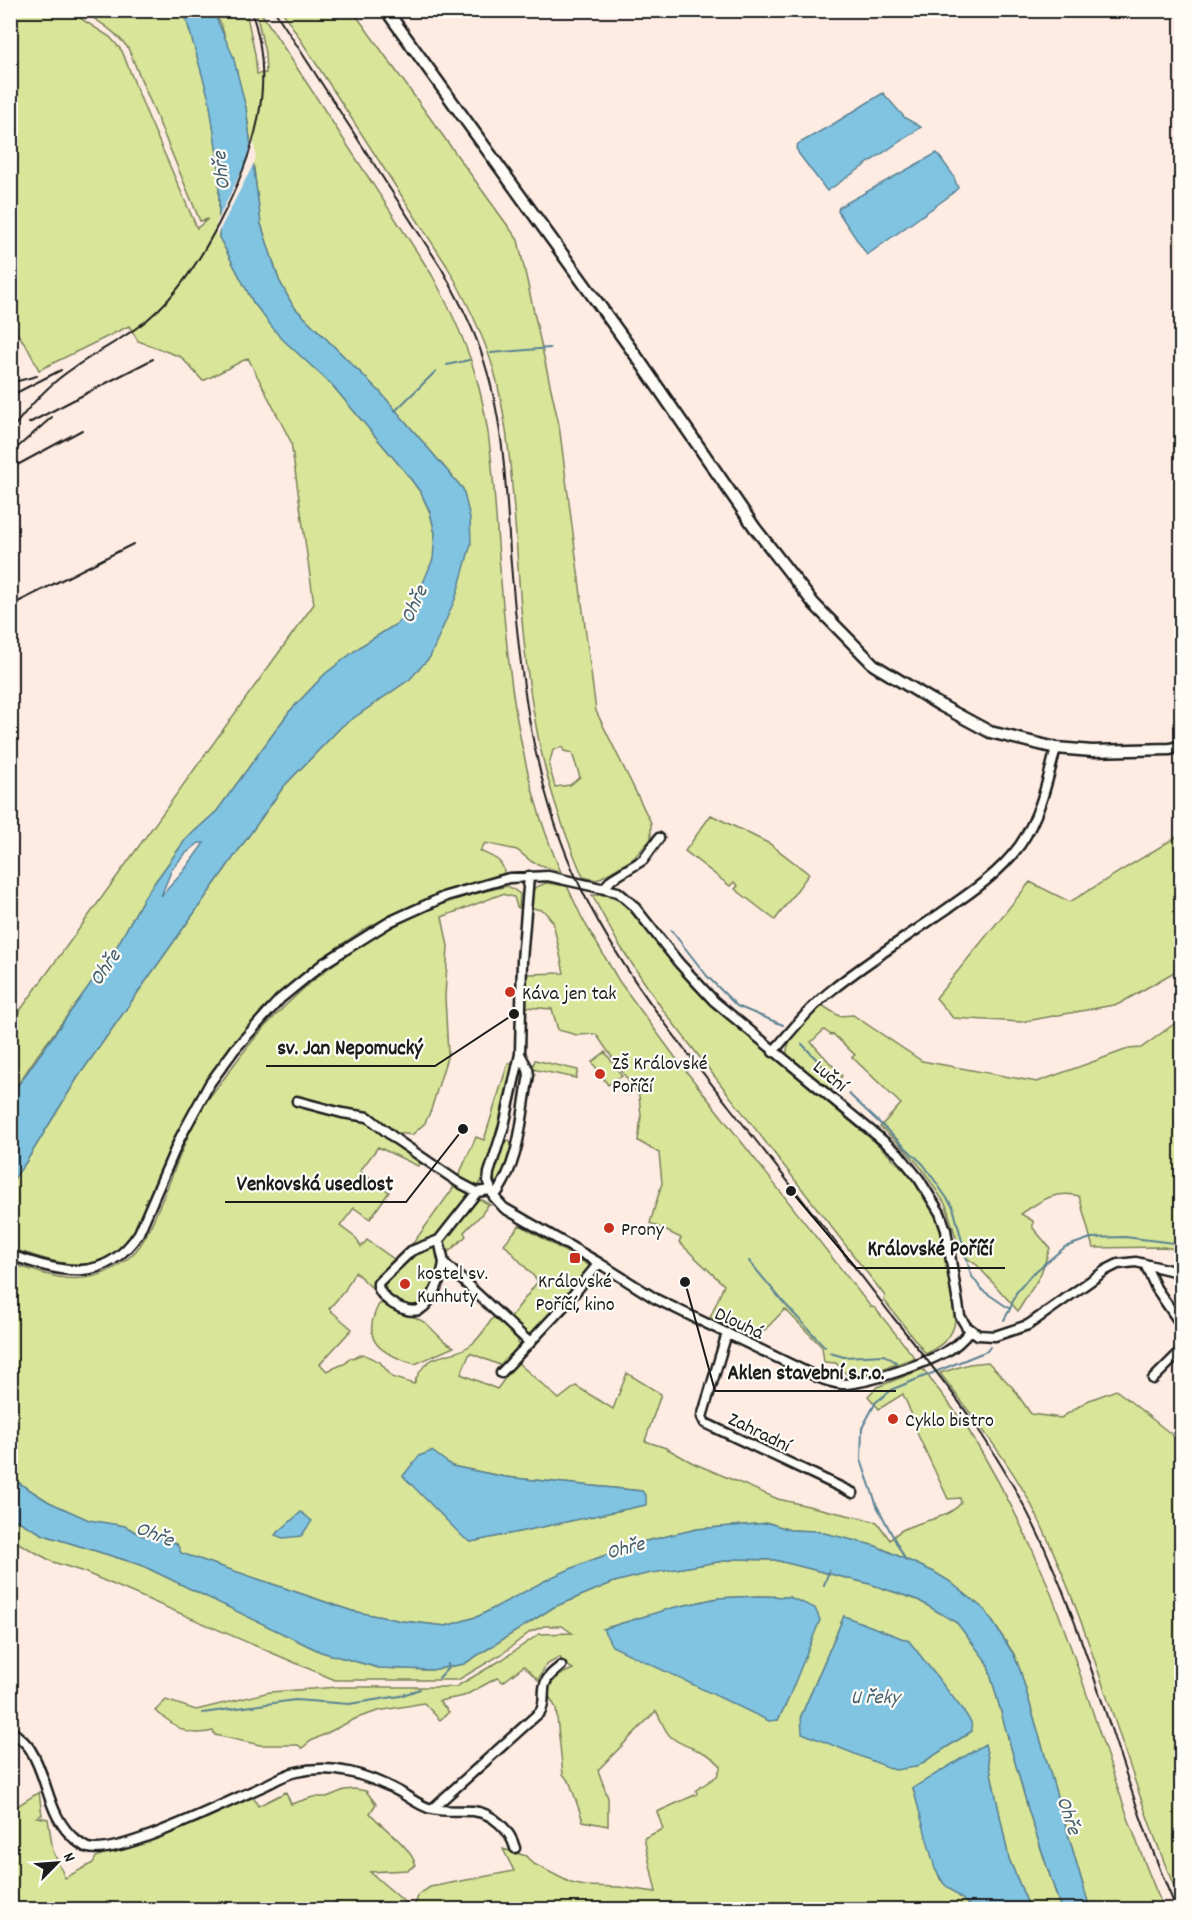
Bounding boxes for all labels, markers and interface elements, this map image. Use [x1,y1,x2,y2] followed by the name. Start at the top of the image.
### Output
[206,148,240,191] water label: Ohře
[394,580,438,629] water label: Ohře
[83,943,131,993] water label: Ohře
[522,981,616,1009] place label: Káva jen tak
[503,985,517,999] marker: Káva jen tak
[266,1027,435,1066] callout: sv. Jan Nepomucký
[277,1035,424,1065] text: sv. Jan Nepomucký
[612,1051,708,1102] place label: ZŠ Královské Poříčí
[806,1055,854,1101] street label: Luční
[593,1067,607,1081] marker: ZŠ Královské Poříčí
[225,1163,406,1202] callout: Venkovská usedlost
[237,1171,393,1201] text: Venkovská usedlost
[621,1217,665,1245] place label: Prony
[602,1221,616,1235] marker: Prony
[856,1229,1005,1268] callout: Královské Poříčí
[867,1236,995,1266] text: Královské Poříčí
[568,1251,582,1265] marker: Královské Poříčí, kino
[417,1261,488,1312] place label: kostel sv. Kunhuty
[535,1269,615,1320] place label: Královské Poříčí, kino
[398,1277,412,1291] marker: kostel sv. Kunhuty
[709,1301,768,1348] street label: Dlouhá
[715,1352,896,1391] callout: Aklen stavební s.r.o.
[727,1360,885,1390] text: Aklen stavební s.r.o.
[723,1407,796,1461] street label: Zahradní
[905,1408,994,1436] place label: Cyklo bistro
[886,1412,900,1426] marker: Cyklo bistro
[131,1515,179,1557] water label: Ohře
[603,1530,650,1569] water label: Ohře
[850,1684,902,1714] water label: U řeky
[1047,1793,1088,1841] water label: Ohře
[27,1833,87,1893] north arrow
[56,1849,80,1866] text: N

